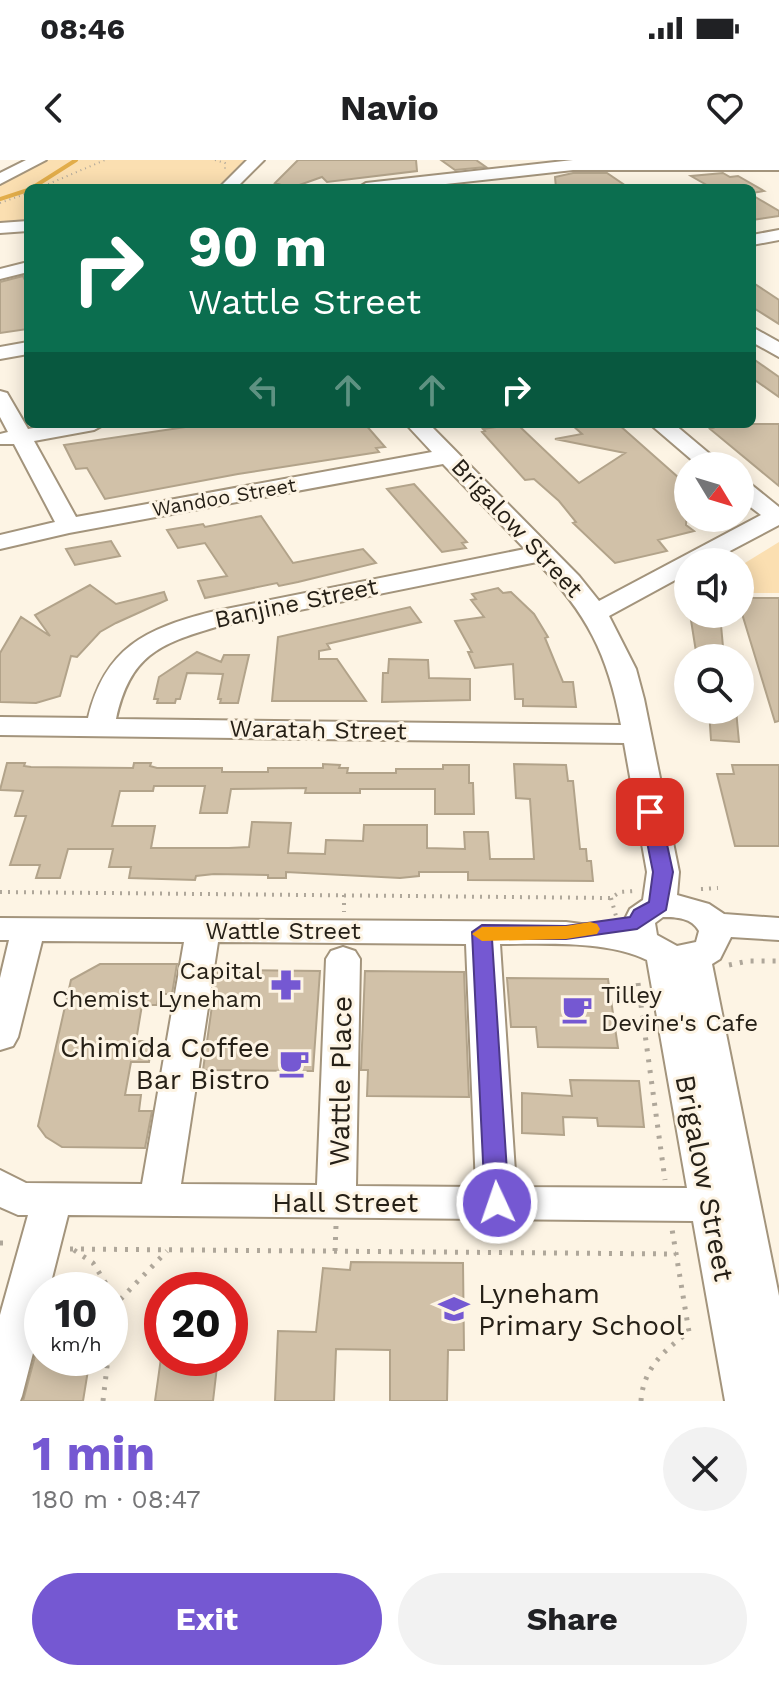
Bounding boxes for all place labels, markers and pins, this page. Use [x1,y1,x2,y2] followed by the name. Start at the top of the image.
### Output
[616,778,684,846] pin
[52,957,263,1013] place label: Capital Chemist Lyneham
[269,968,303,1002] pharmacy icon: Capital Chemist Lyneham
[601,981,758,1037] place label: Tilley Devine's Cafe
[560,992,594,1026] cafe icon: Tilley Devine's Cafe
[60,1031,270,1096] place label: Chimida Coffee Bar Bistro
[277,1046,311,1080] cafe icon: Chimida Coffee Bar Bistro
[478,1277,685,1342] place label: Lyneham Primary School
[437,1292,471,1326] school or university icon: Lyneham Primary School

